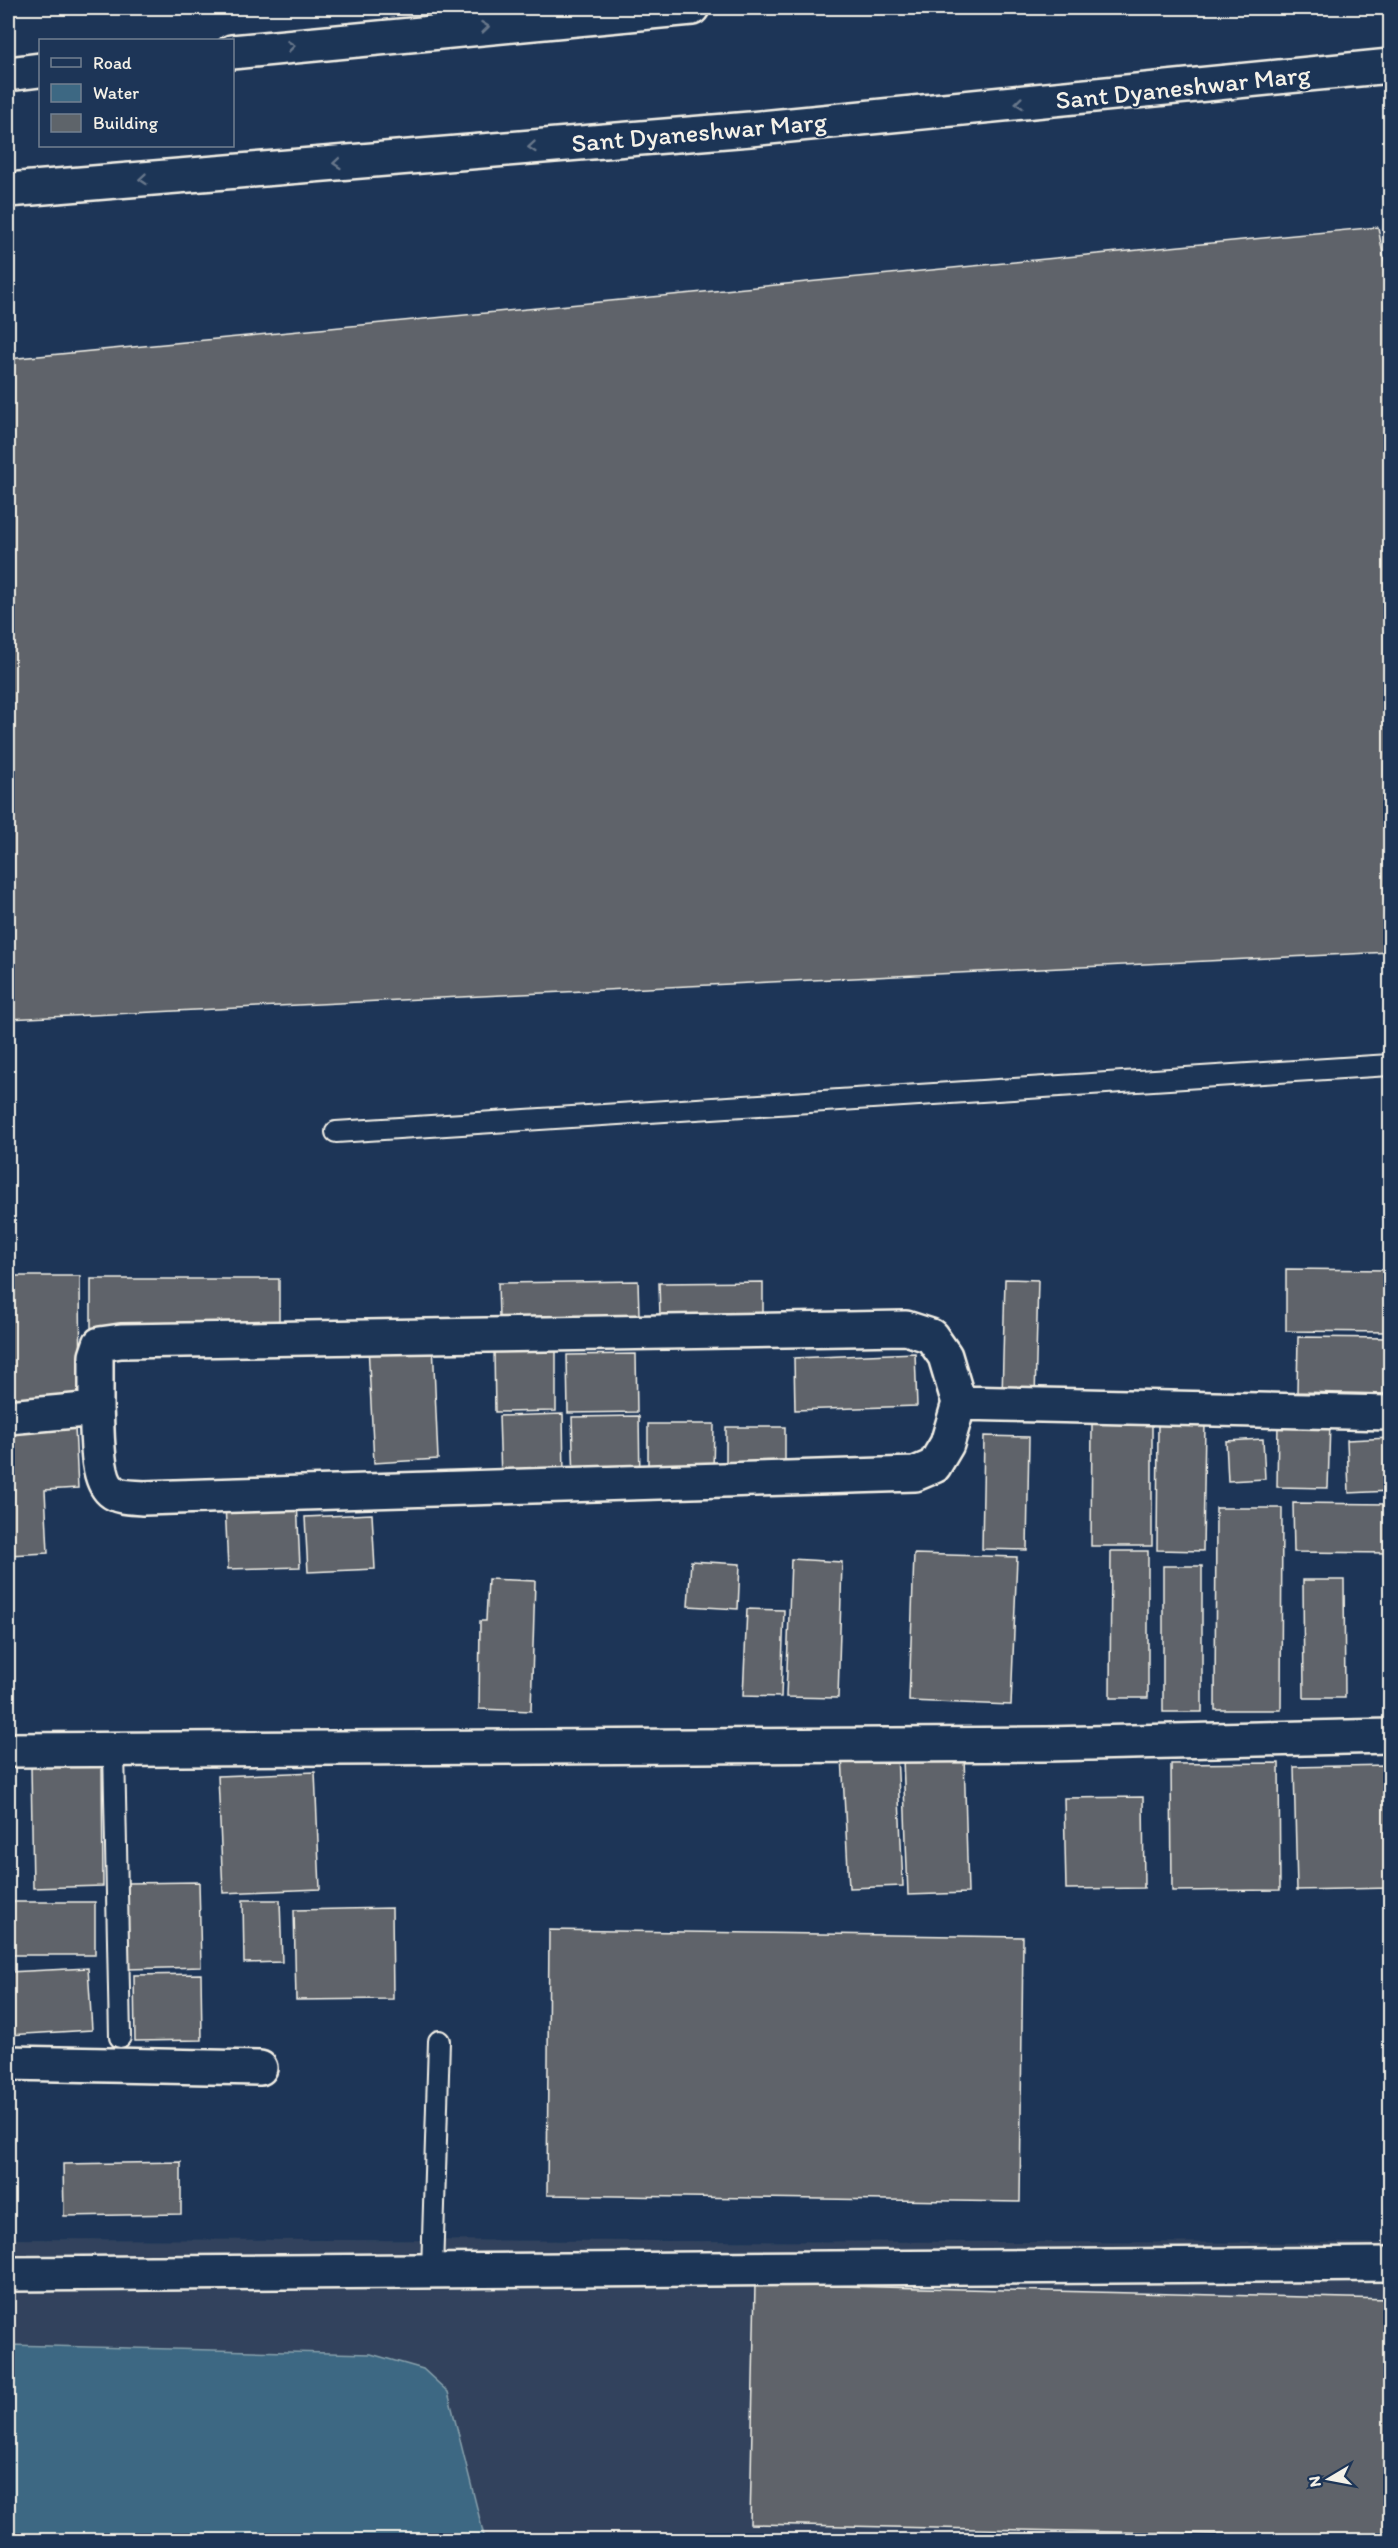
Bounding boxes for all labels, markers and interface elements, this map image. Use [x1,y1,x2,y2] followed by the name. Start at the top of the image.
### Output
[480,21,489,34] one-way arrow
[39,39,234,147] legend
[286,40,295,53] one-way arrow
[93,52,132,74] text: Road
[1054,58,1313,116] street label: Sant Dyaneshwar Marg
[93,82,139,104] text: Water
[1014,96,1023,109] one-way arrow
[570,105,829,159] street label: Sant Dyaneshwar Marg
[93,112,159,134] text: Building
[527,140,536,153] one-way arrow
[333,156,342,169] one-way arrow
[139,172,148,185] one-way arrow
[1299,2449,1359,2509] north arrow
[1304,2475,1325,2488] text: N

